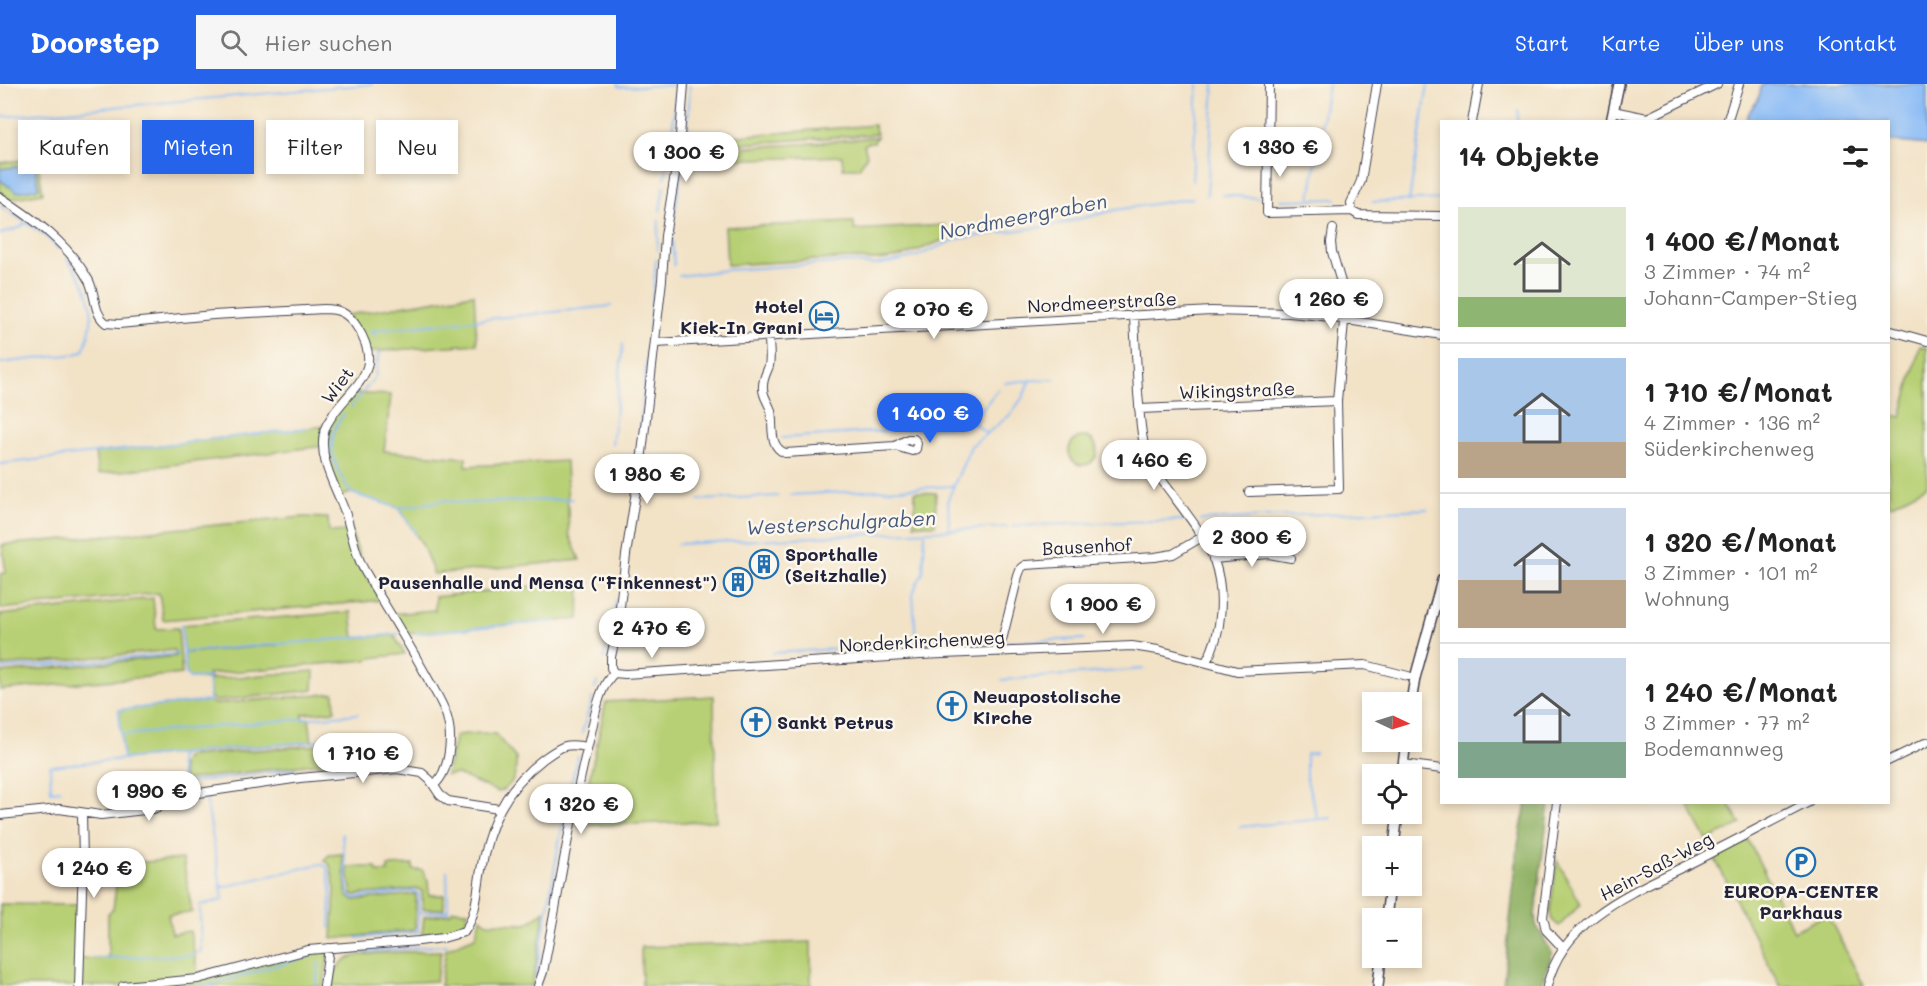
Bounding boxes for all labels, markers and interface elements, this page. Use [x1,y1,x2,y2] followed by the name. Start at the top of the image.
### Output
[196,15,616,69] search box
[30,24,160,60] text: Doorstep
[217,26,250,59] icon: search
[265,28,393,57] text: Hier suchen
[1515,29,1569,56] text: Start
[1602,29,1660,56] text: Karte
[1693,29,1784,56] text: Über uns
[1817,29,1897,56] text: Kontakt
[18,120,130,174] chip: Kaufen
[142,120,254,174] chip: Mieten
[266,120,364,174] chip: Filter
[376,120,458,174] chip: Neu
[1225,127,1335,178] pin: 1 330 €
[631,132,741,183] pin: 1 300 €
[1242,133,1318,159] text: 1 330 €
[647,138,725,164] text: 1 300 €
[1458,139,1599,173] text: 14 Objekte
[1839,140,1872,173] icon: filters
[937,187,1109,245] water label: Nordmeergraben
[1644,224,1840,258] text: 1 400 €/Monat
[1506,231,1578,303] icon: home
[1644,258,1810,284] text: 3 Zimmer · 74 m²
[1276,279,1386,330] pin: 1 260 €
[1644,284,1857,310] text: Johann-Camper-Stieg
[1293,285,1369,311] text: 1 260 €
[1027,286,1177,318] street label: Nordmeerstraße
[879,289,989,340] pin: 2 070 €
[680,294,803,339] place label: Hotel Kiek-In Grani
[895,295,973,321] text: 2 070 €
[808,300,840,332] hotel icon: Hotel Kiek-In Grani
[315,362,359,408] street label: Wiet
[1644,375,1832,409] text: 1 710 €/Monat
[1178,376,1296,404] street label: Wikingstraße
[1506,382,1578,454] icon: home
[875,393,985,444] pin: 1 400 €
[891,399,969,425] text: 1 400 €
[1644,409,1820,435] text: 4 Zimmer · 136 m²
[1644,435,1814,461] text: Süderkirchenweg
[1099,440,1209,491] pin: 1 460 €
[1115,446,1193,472] text: 1 460 €
[592,454,702,505] pin: 1 980 €
[609,460,685,486] text: 1 980 €
[745,504,937,540] water label: Westerschulgraben
[1197,517,1307,568] pin: 2 300 €
[1212,523,1292,549] text: 2 300 €
[1644,525,1837,559] text: 1 320 €/Monat
[1041,532,1134,560] street label: Bausenhof
[1506,532,1578,604] icon: home
[785,542,887,587] place label: Sporthalle (Seitzhalle)
[748,548,780,580] building icon: Sporthalle (Seitzhalle)
[1644,559,1818,585] text: 3 Zimmer · 101 m²
[722,566,754,598] building icon: Pausenhalle und Mensa ("Finkennest")
[378,570,717,594] place label: Pausenhalle und Mensa ("Finkennest")
[1048,584,1158,635] pin: 1 900 €
[1644,585,1729,611] text: Wohnung
[1064,590,1142,616] text: 1 900 €
[597,608,707,659] pin: 2 470 €
[613,614,691,640] text: 2 470 €
[838,625,1006,657] street label: Norderkirchenweg
[1644,675,1838,709] text: 1 240 €/Monat
[1506,682,1578,754] icon: home
[973,684,1121,729] place label: Neuapostolische Kirche
[936,690,968,722] church icon: Neuapostolische Kirche
[1362,692,1422,752] north arrow
[1362,692,1422,968] map controls
[740,706,772,738] church icon: Sankt Petrus
[1644,709,1810,735] text: 3 Zimmer · 77 m²
[777,710,894,734] place label: Sankt Petrus
[308,733,418,784] pin: 1 710 €
[1644,735,1783,761] text: Bodemannweg
[327,739,399,765] text: 1 710 €
[1362,764,1422,824] button: locate
[94,771,204,822] pin: 1 990 €
[111,777,187,803] text: 1 990 €
[526,784,636,835] pin: 1 320 €
[543,790,619,816] text: 1 320 €
[1595,826,1717,906] street label: Hein-Saß-Weg
[1362,836,1422,896] button: +
[1785,846,1817,878] parking icon: EUROPA-CENTER Parkhaus
[39,848,149,899] pin: 1 240 €
[56,854,132,880] text: 1 240 €
[1723,879,1879,924] place label: EUROPA-CENTER Parkhaus
[1362,908,1422,968] button: −

